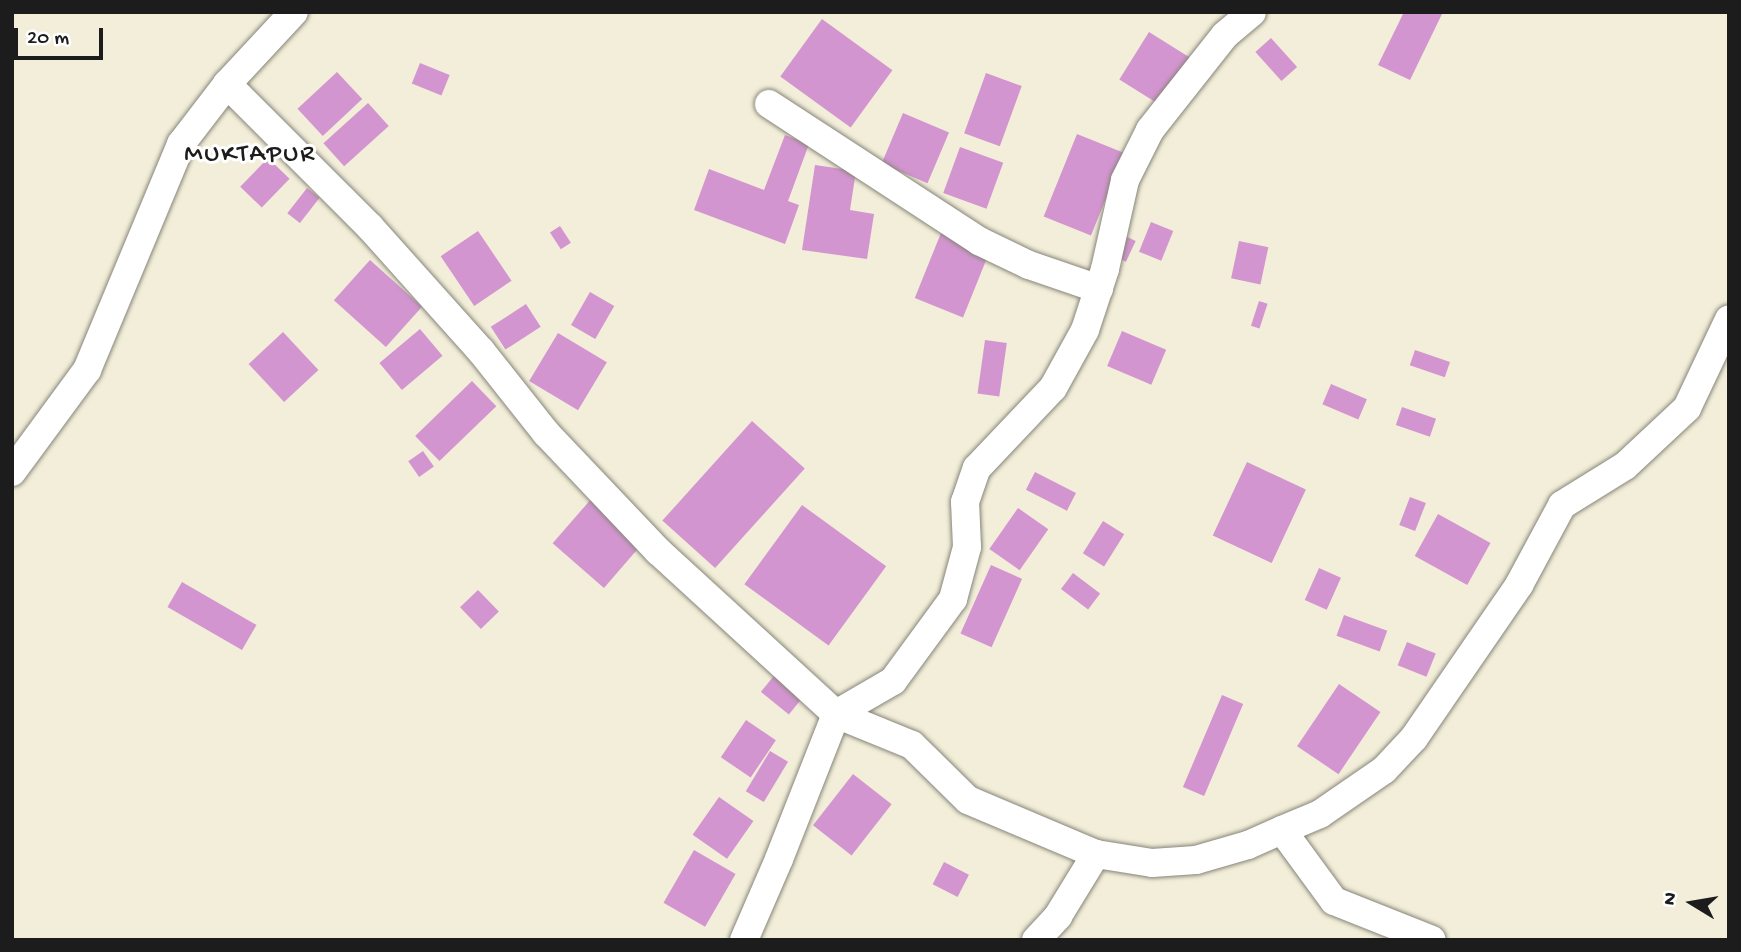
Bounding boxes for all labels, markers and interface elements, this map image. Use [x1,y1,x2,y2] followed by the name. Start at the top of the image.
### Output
[18,14,107,58] scale bar
[27,27,69,52] text: 20 m
[185,140,315,172] district label: MUKTAPUR
[1657,868,1727,938] north arrow
[1658,891,1683,907] text: N

